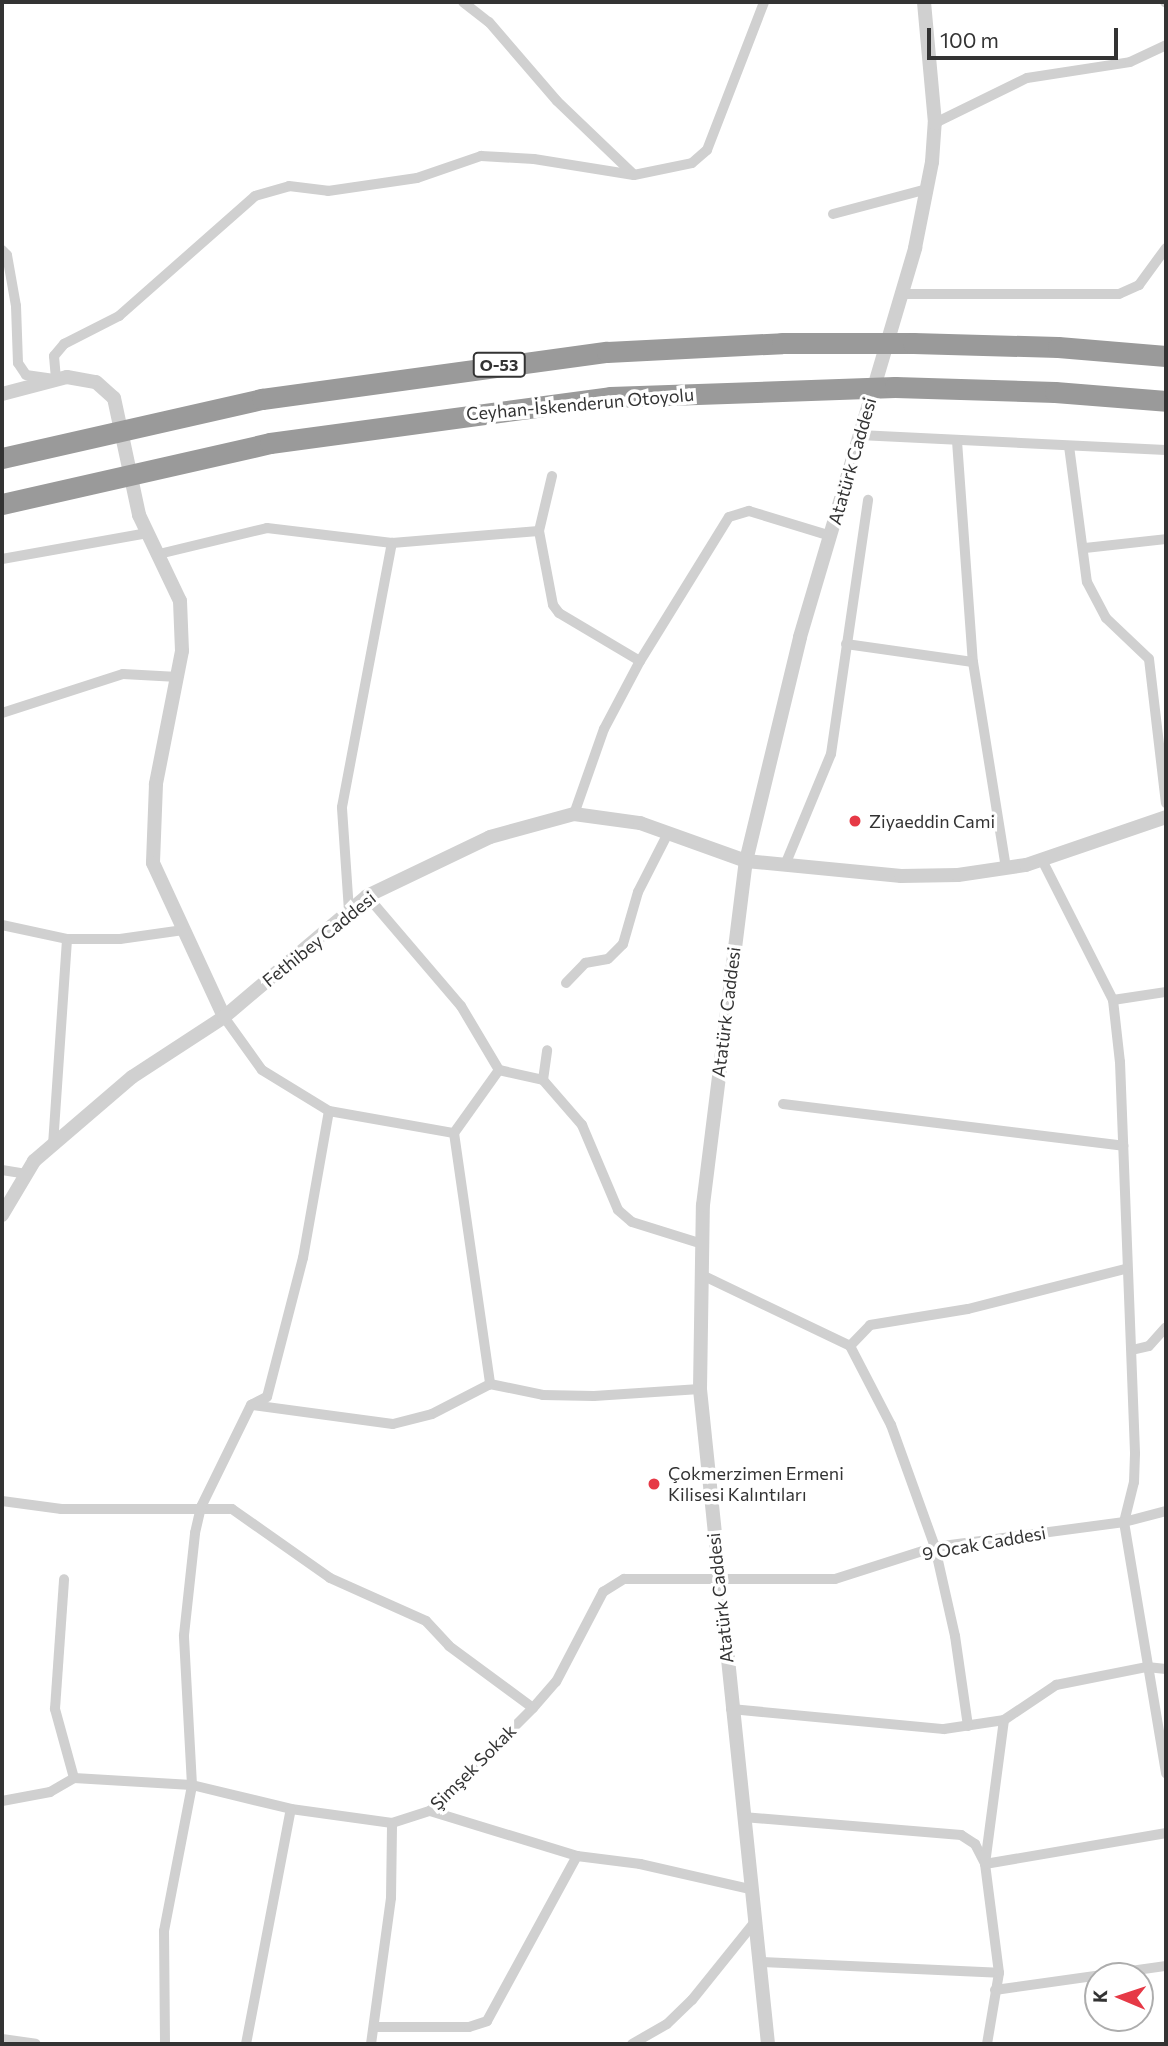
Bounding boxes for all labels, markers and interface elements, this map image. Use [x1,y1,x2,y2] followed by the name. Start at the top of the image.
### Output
[930,14,1121,58] scale bar
[940,27,999,52] text: 100 m
[473,352,525,378] road number: O-53
[465,383,695,425] street label: Ceyhan-İskenderun Otoyolu
[824,395,880,527] street label: Atatürk Caddesi
[869,810,995,832] place label: Ziyaeddin Cami
[847,813,863,829] marker: Ziyaeddin Cami
[258,887,380,991] street label: Fethibey Caddesi
[707,946,745,1078] street label: Atatürk Caddesi
[668,1463,844,1506] place label: Çokmerzimen Ermeni Kilisesi Kalıntıları
[646,1476,662,1492] marker: Çokmerzimen Ermeni Kilisesi Kalıntıları
[920,1521,1048,1565] street label: 9 Ocak Caddesi
[702,1532,738,1664] street label: Atatürk Caddesi
[426,1720,520,1814] street label: Şimşek Sokak
[1084,1962,1154,2032] north arrow
[1088,1989,1111,2003] text: K

